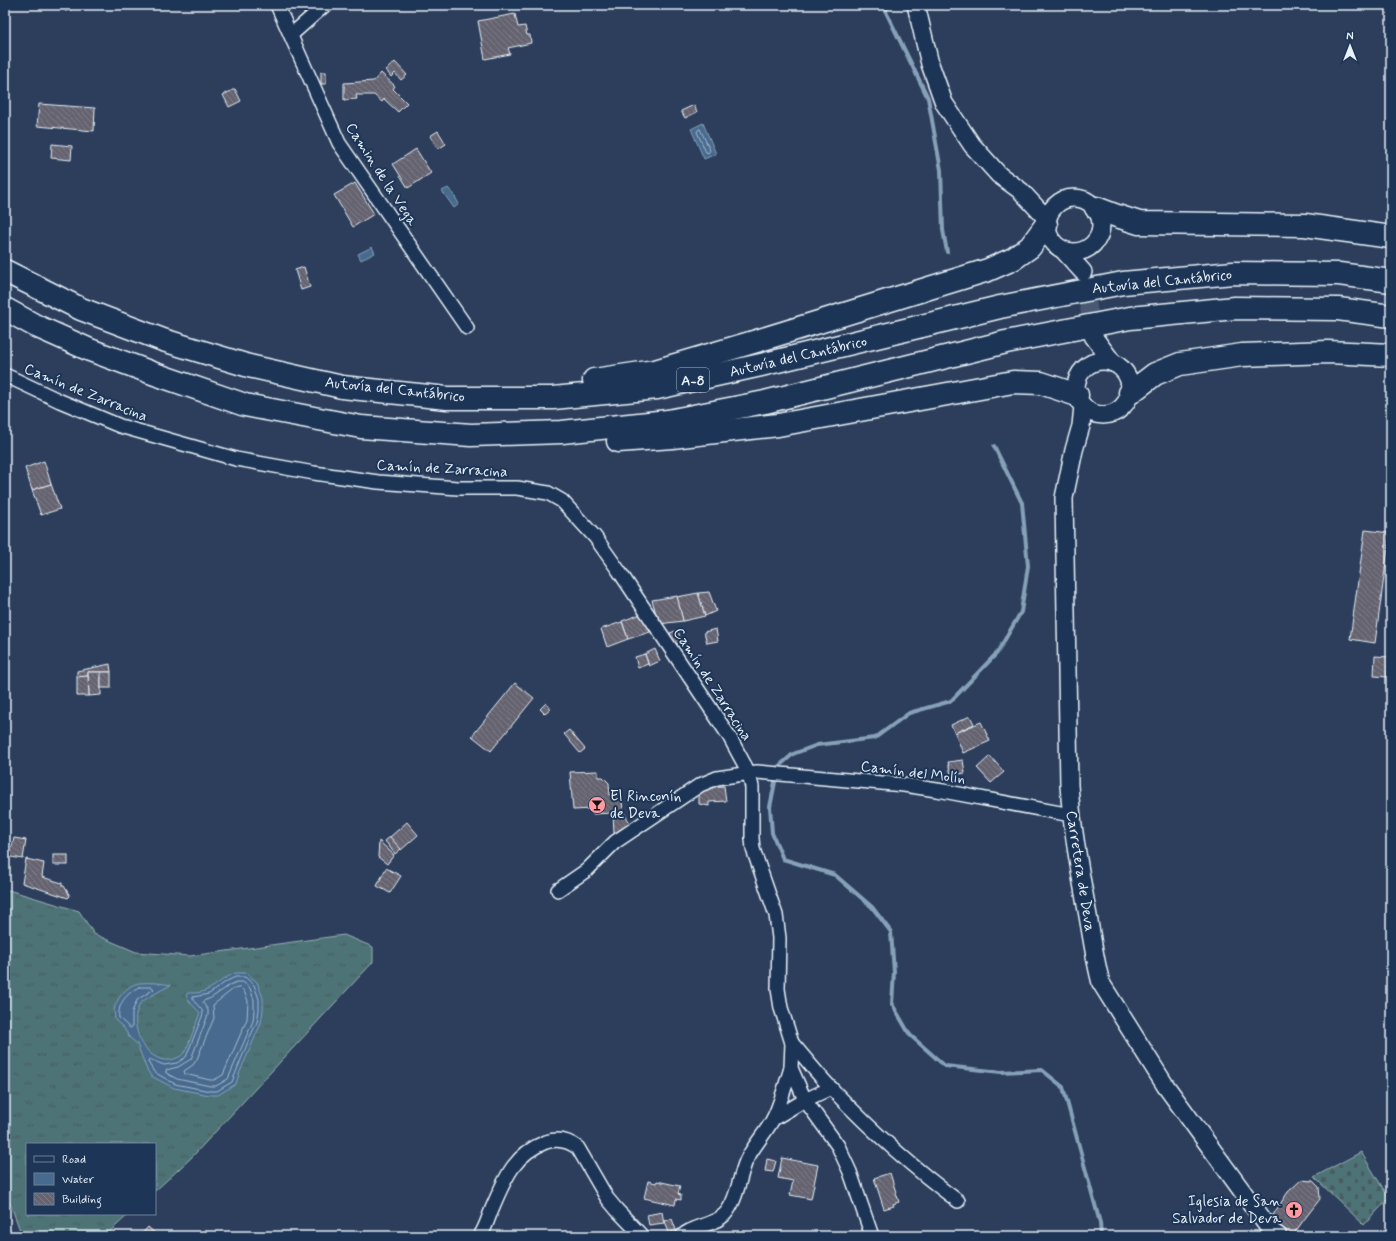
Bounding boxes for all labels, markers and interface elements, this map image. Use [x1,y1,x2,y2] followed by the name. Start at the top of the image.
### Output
[1330,26,1370,66] north arrow
[1346,30,1354,44] text: N
[340,119,423,231] street label: Camin de la Vega
[1091,265,1233,299] street label: Autovía del Cantábrico
[727,331,869,383] street label: Autovía del Cantábrico
[21,359,150,427] street label: Camín de Zarracina
[677,368,709,392] road number: A-8
[324,373,466,407] street label: Autovía del Cantábrico
[376,456,508,482] street label: Camín de Zarracina
[668,624,756,745] street label: Camín de Zarracina
[859,757,966,789] street label: Camín del Molín
[610,787,681,824] place label: El Rinconín de Deva
[587,795,607,815] bar icon: El Rinconín de Deva
[1061,809,1099,933] street label: Carretera de Deva
[26,1143,156,1215] legend
[62,1152,86,1168] text: Road
[62,1172,94,1188] text: Water
[62,1192,102,1209] text: Building
[1172,1192,1282,1229] place label: Iglesia de San Salvador de Deva
[1284,1200,1304,1220] church icon: Iglesia de San Salvador de Deva

